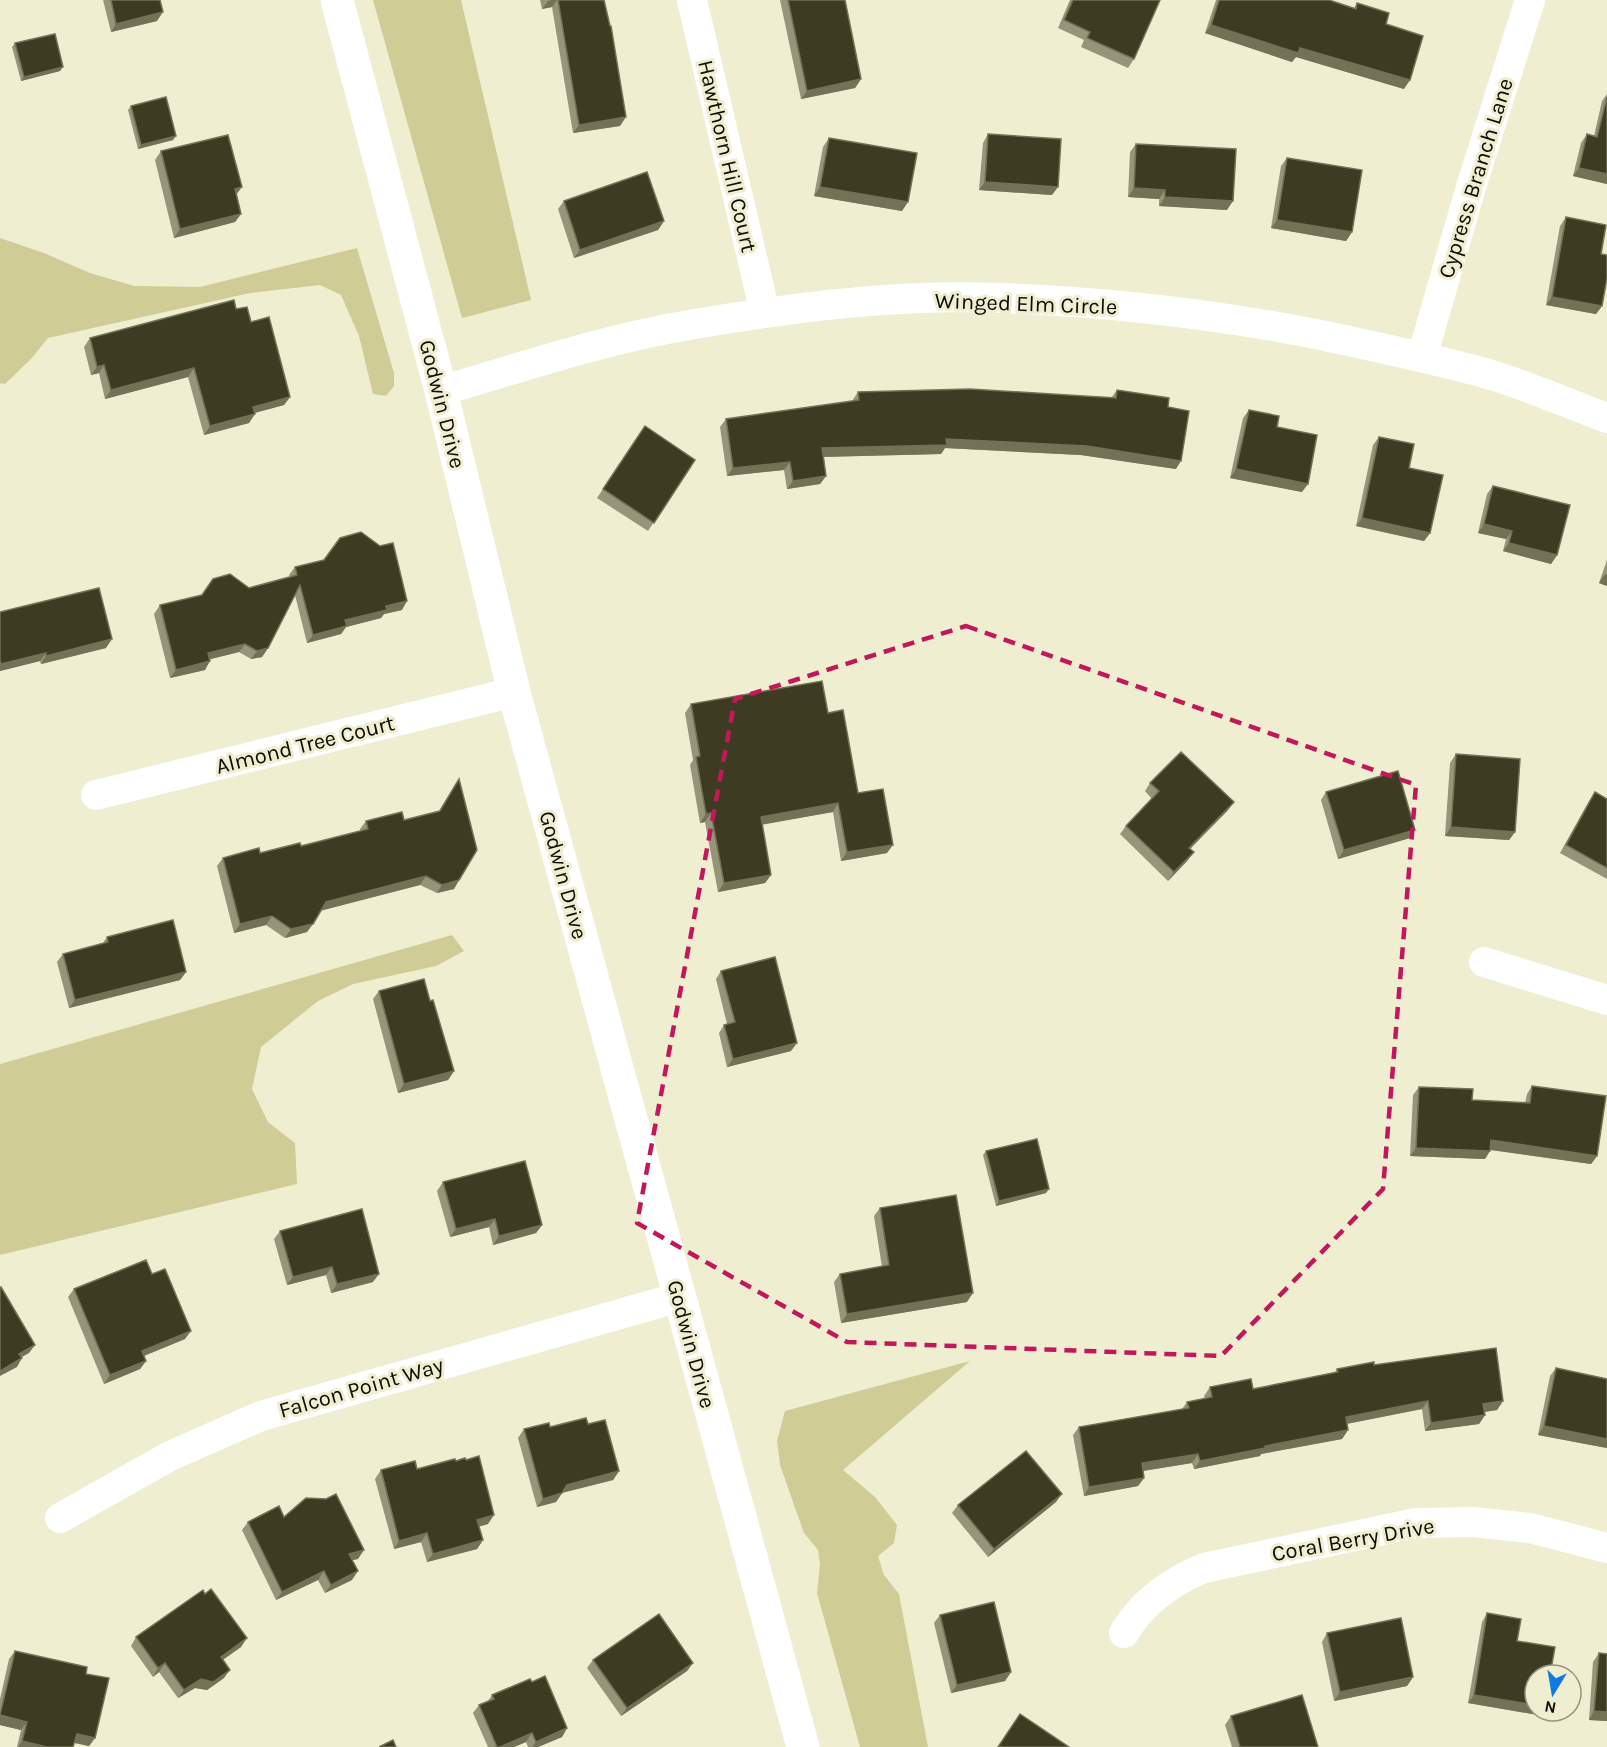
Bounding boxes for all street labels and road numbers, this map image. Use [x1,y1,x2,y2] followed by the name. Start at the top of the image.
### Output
[692,57,762,255] street label: Hawthorn Hill Court
[1433,75,1519,282] street label: Cypress Branch Lane
[934,288,1118,320] street label: Winged Elm Circle
[413,337,471,471] street label: Godwin Drive
[213,710,397,780] street label: Almond Tree Court
[533,808,593,942] street label: Godwin Drive
[661,1277,721,1411] street label: Godwin Drive
[276,1352,447,1424] street label: Falcon Point Way
[1270,1513,1437,1567] street label: Coral Berry Drive

